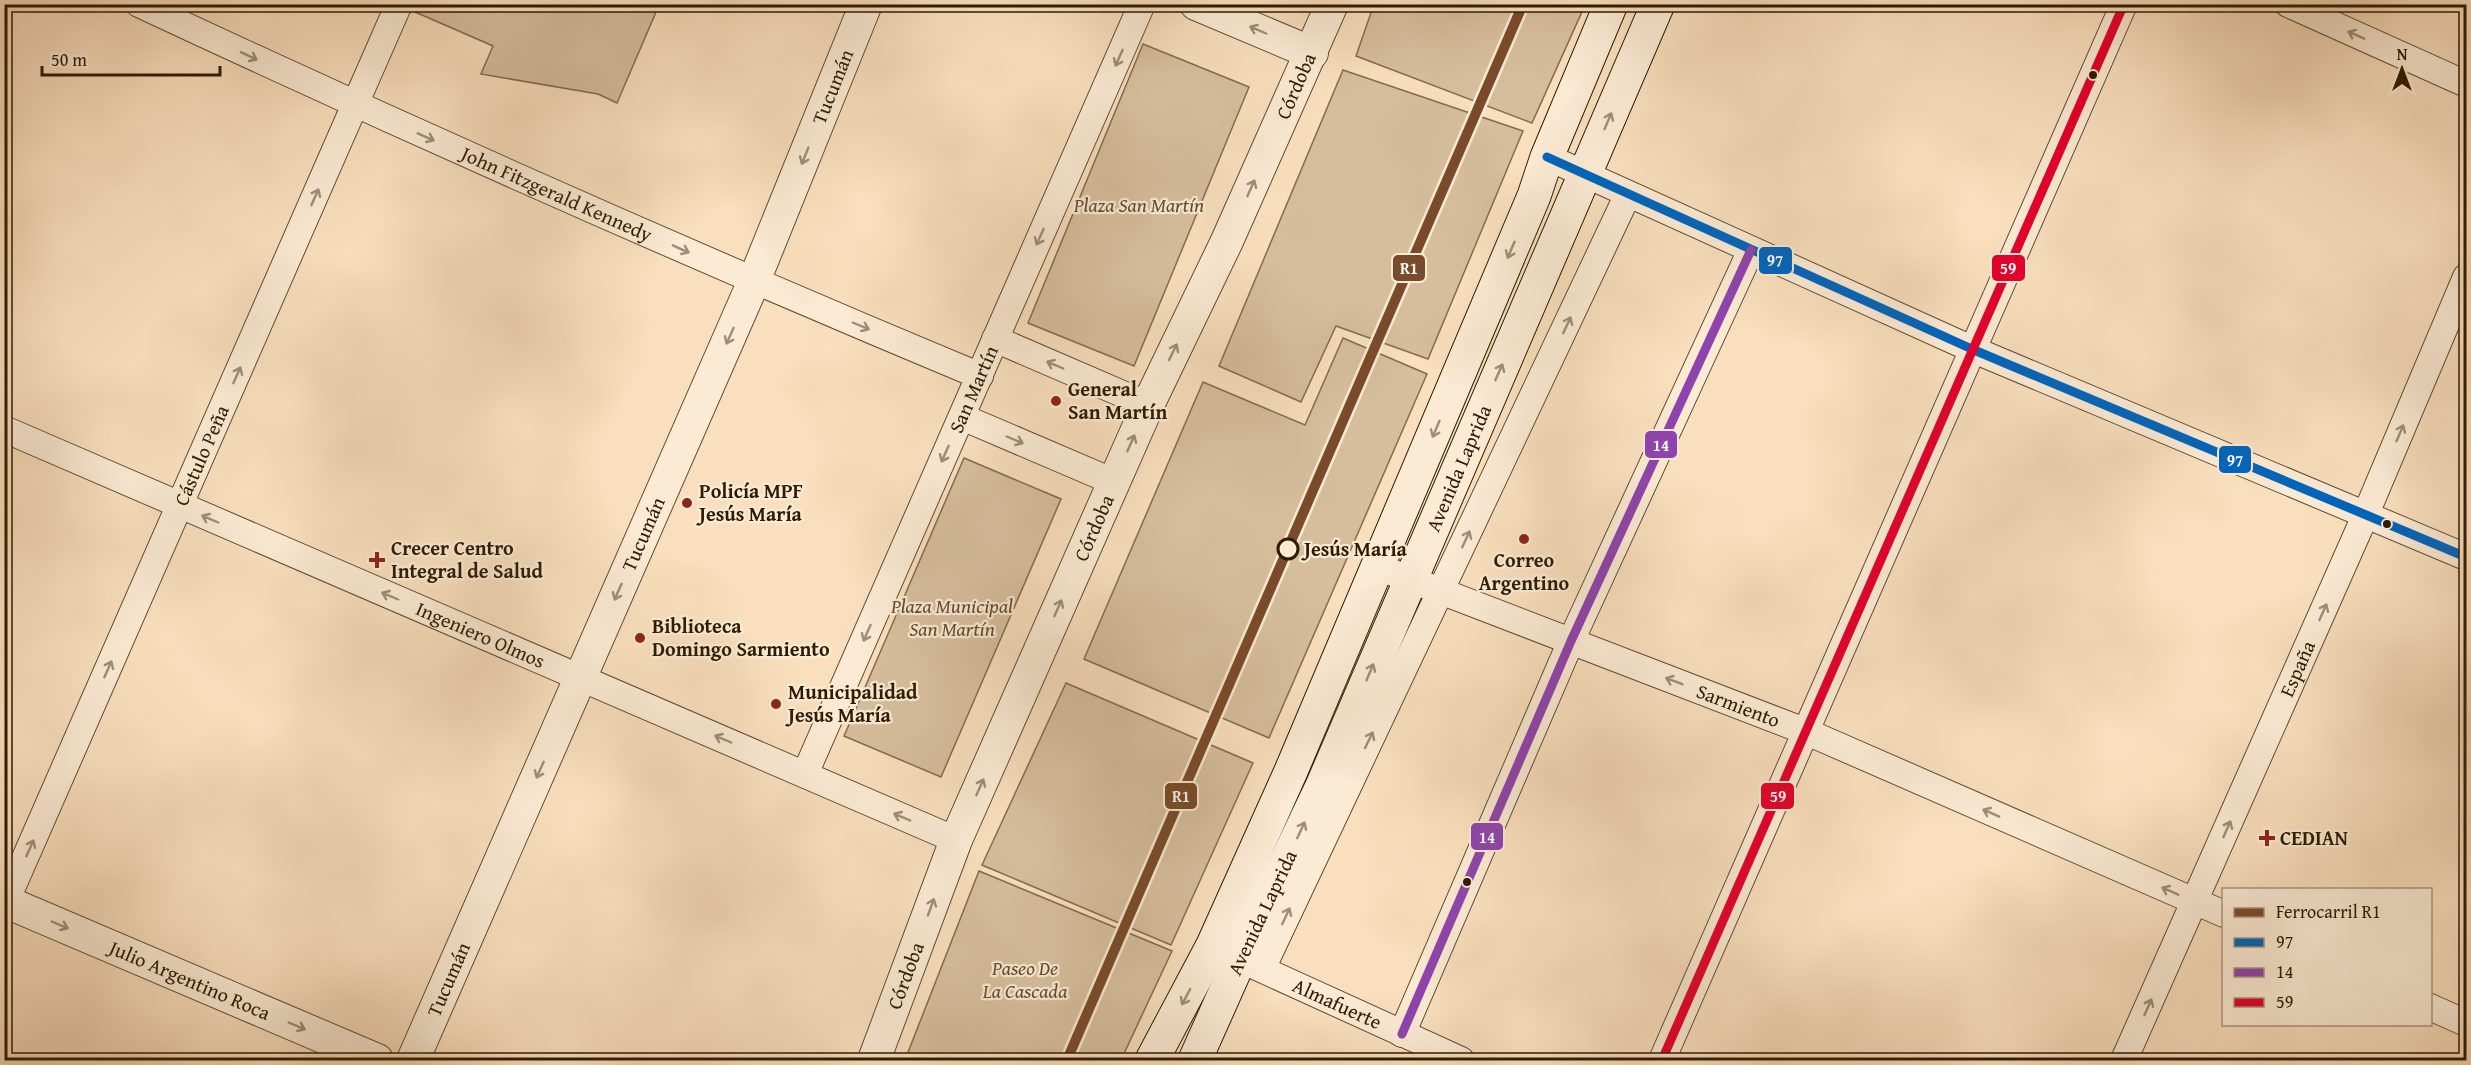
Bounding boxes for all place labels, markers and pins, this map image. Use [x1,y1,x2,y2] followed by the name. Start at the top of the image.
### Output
[2087,69,2099,81] unlabelled marker
[1068,374,1167,426] place label: General San Martín
[1049,394,1063,408] marker: General San Martín
[696,476,803,528] place label: Policía MPF Jesús María
[680,496,694,510] marker: Policía MPF Jesús María
[2381,518,2393,530] unlabelled marker
[1517,532,1531,546] marker: Correo Argentino
[391,533,543,585] place label: Crecer Centro Integral de Salud
[1301,534,1408,563] place label: Jesús María
[1277,538,1299,560] marker: Jesús María
[1479,545,1570,597] place label: Correo Argentino
[368,551,386,569] marker: Crecer Centro Integral de Salud
[652,611,830,663] place label: Biblioteca Domingo Sarmiento
[633,631,647,645] marker: Biblioteca Domingo Sarmiento
[785,677,918,729] place label: Municipalidad Jesús María
[769,697,783,711] marker: Municipalidad Jesús María
[2280,823,2348,852] place label: CEDIAN
[2258,829,2276,847] marker: CEDIAN
[1461,876,1473,888] unlabelled marker

